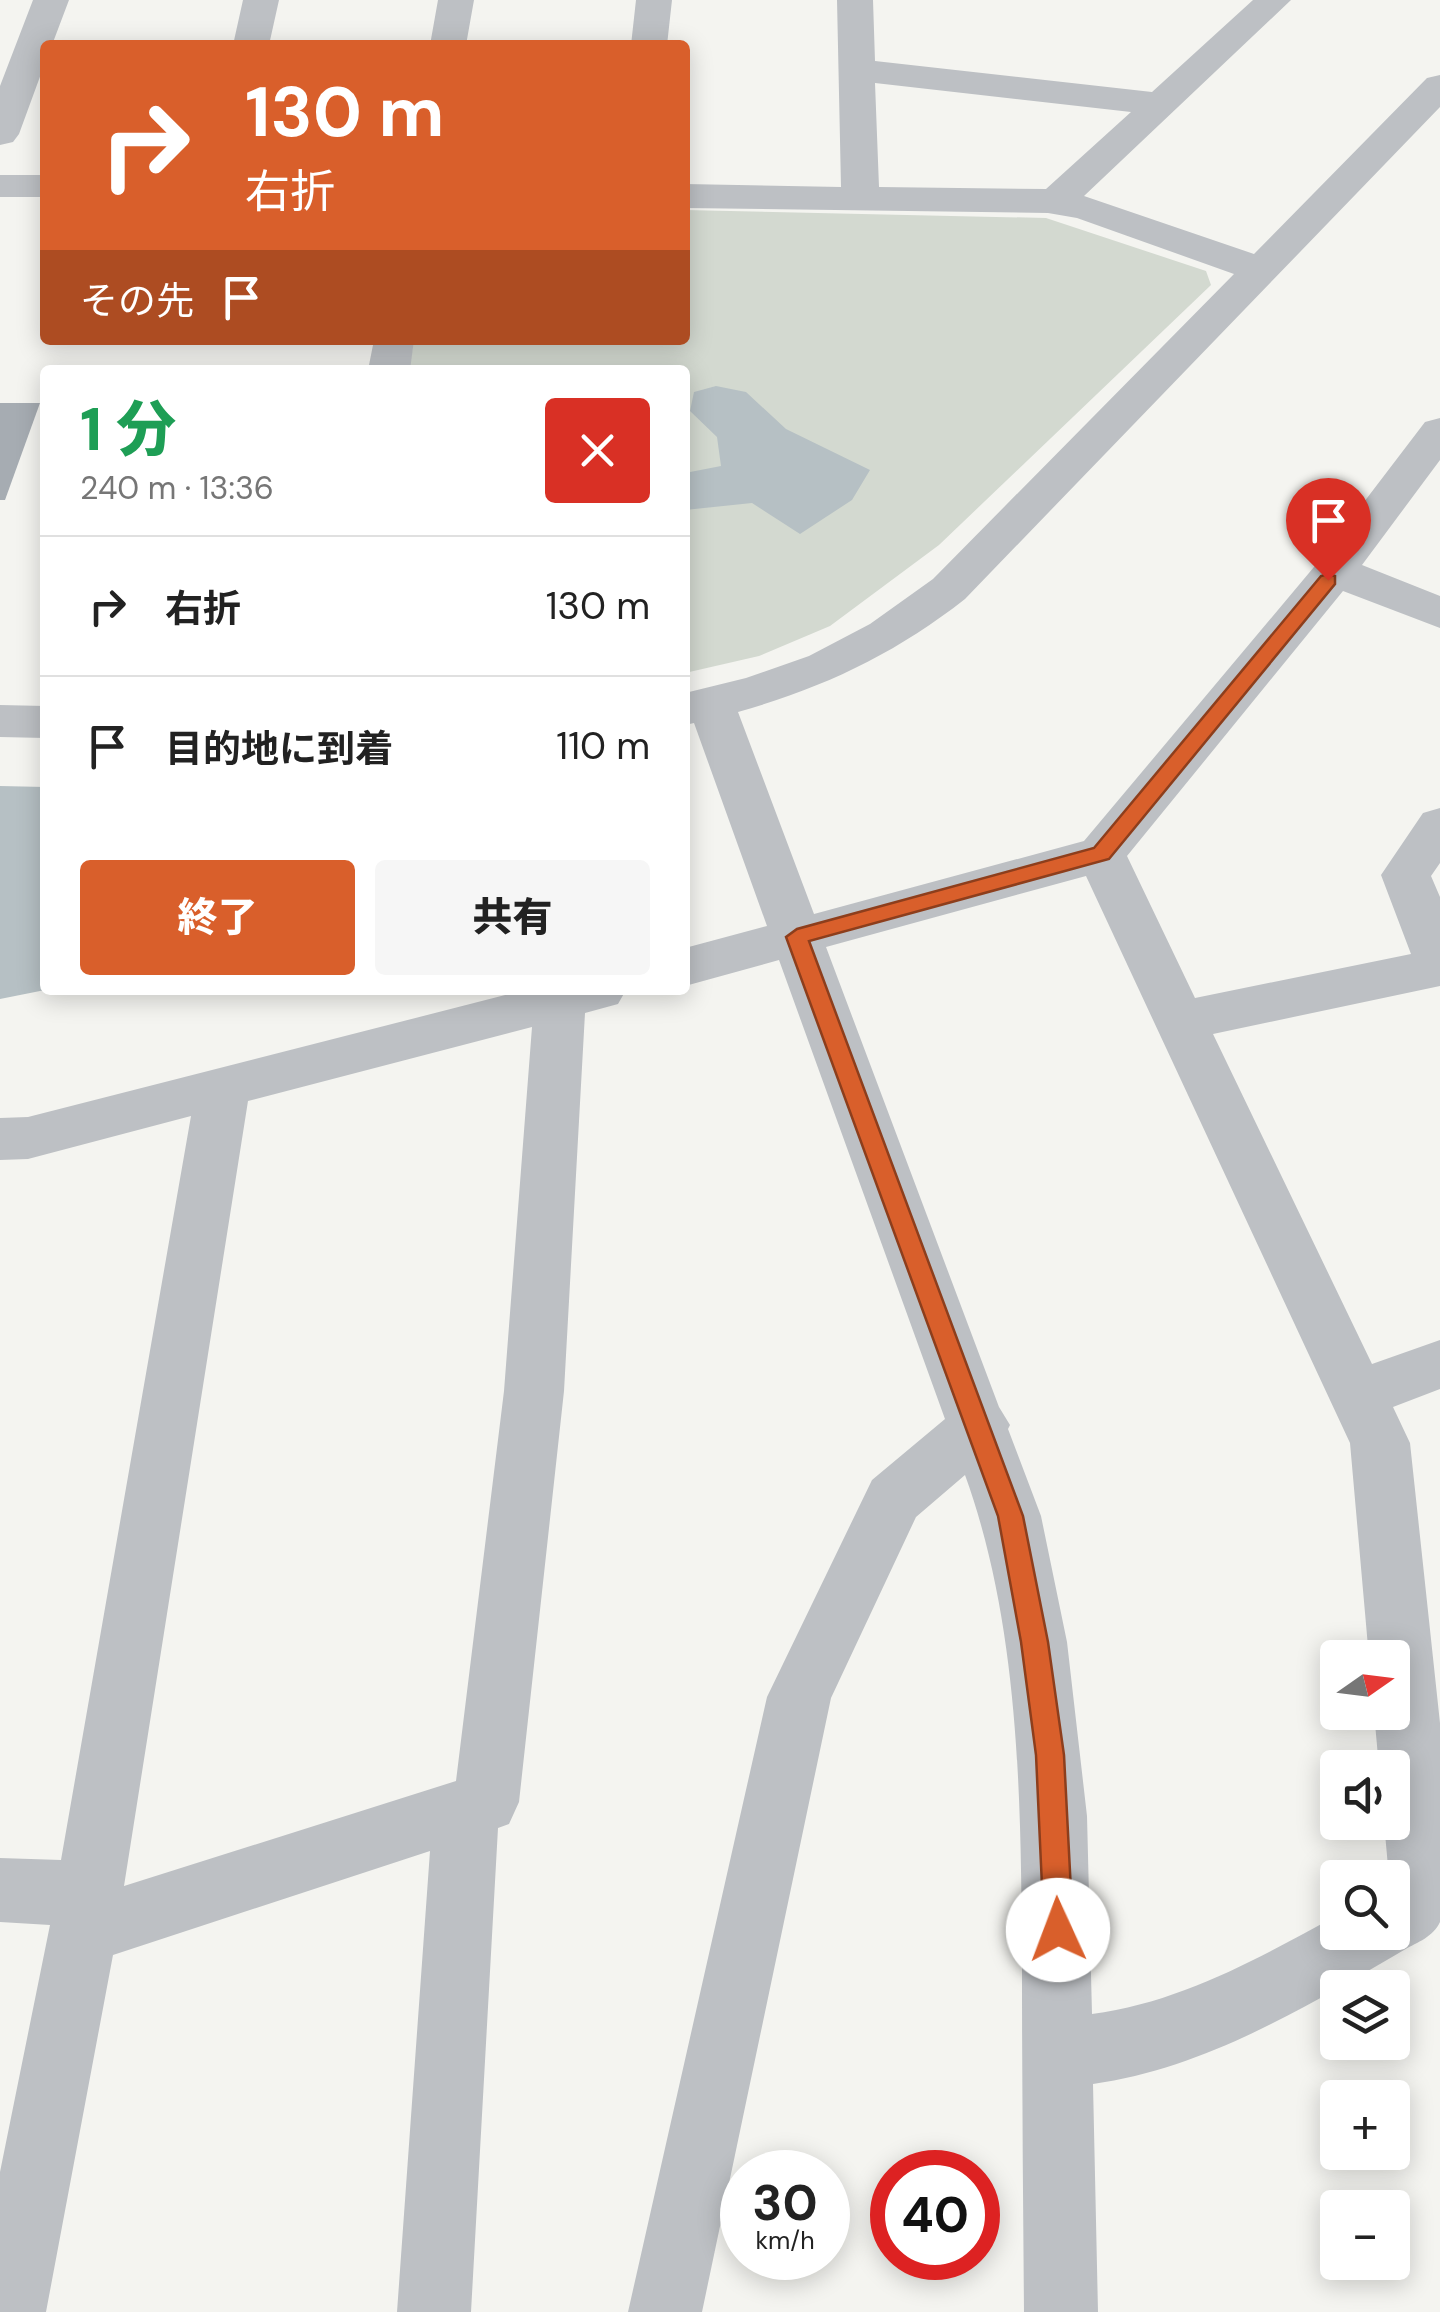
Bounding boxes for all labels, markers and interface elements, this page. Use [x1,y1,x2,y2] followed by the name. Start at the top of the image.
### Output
[245,67,444,158] text: 130 m
[80,80,210,210] icon: right
[245,162,335,221] text: 右折
[214,270,269,325] icon: arrive
[80,276,194,326] text: その先
[80,390,176,469] text: 1 分
[545,398,650,503] button: close
[80,467,274,509] text: 240 m · 13:36
[1286,478,1371,581] pin
[1301,493,1356,548] icon: arrive
[80,579,135,634] icon: right
[546,581,650,631] text: 130 m
[165,584,241,634] text: 右折
[80,719,135,774] icon: arrive
[556,721,650,771] text: 110 m
[165,724,393,774] text: 目的地に到着
[80,860,355,975] button: 終了
[375,860,650,975] button: 共有
[1320,1640,1410,1730] north arrow
[1320,1640,1410,2280] map controls
[1320,1750,1410,1840] button: sound
[1320,1860,1410,1950] button: search
[1006,1878,1110,1982] position arrow
[1320,1970,1410,2060] button: layers
[1320,2080,1410,2170] button: +
[870,2150,1000,2280] speed limit sign: 40
[752,2170,818,2236] text: 30
[1320,2190,1410,2280] button: −
[755,2224,815,2257] text: km/h

